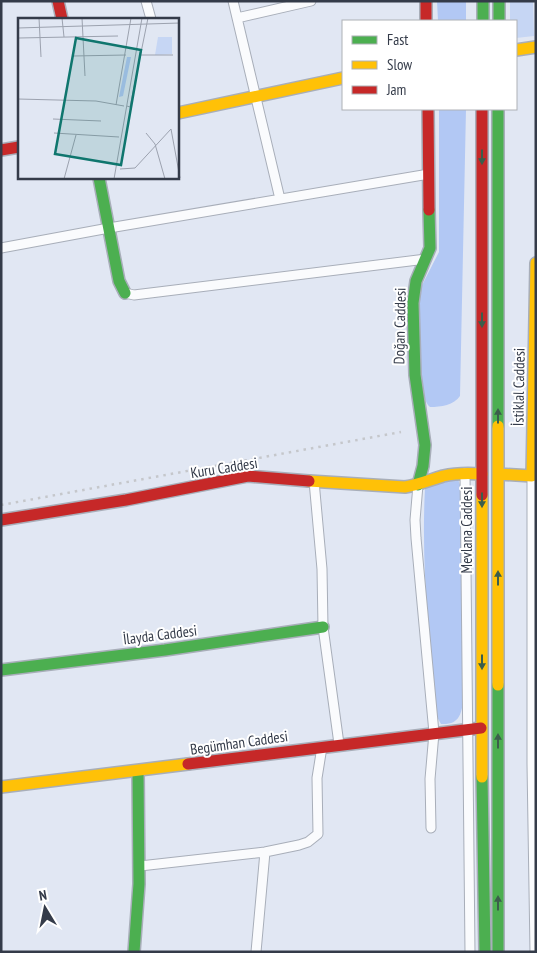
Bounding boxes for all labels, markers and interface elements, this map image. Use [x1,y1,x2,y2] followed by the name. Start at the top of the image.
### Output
[18,18,179,179] inset map
[342,20,517,110] legend
[387,30,408,49] text: Fast
[387,55,412,74] text: Slow
[386,80,406,99] text: Jam
[478,150,486,166] one-way arrow
[389,287,410,365] street label: Doğan Caddesi
[478,312,486,328] one-way arrow
[508,348,529,426] street label: İstiklal Caddesi
[494,407,502,423] one-way arrow
[189,453,259,482] street label: Kuru Caddesi
[457,487,476,573] street label: Mevlana Caddesi
[478,492,486,508] one-way arrow
[494,570,502,586] one-way arrow
[122,621,198,648] street label: İlayda Caddesi
[478,655,486,671] one-way arrow
[189,726,289,759] street label: Begümhan Caddesi
[494,732,502,748] one-way arrow
[20,883,70,933] north arrow
[37,886,48,905] text: N
[494,895,502,911] one-way arrow

